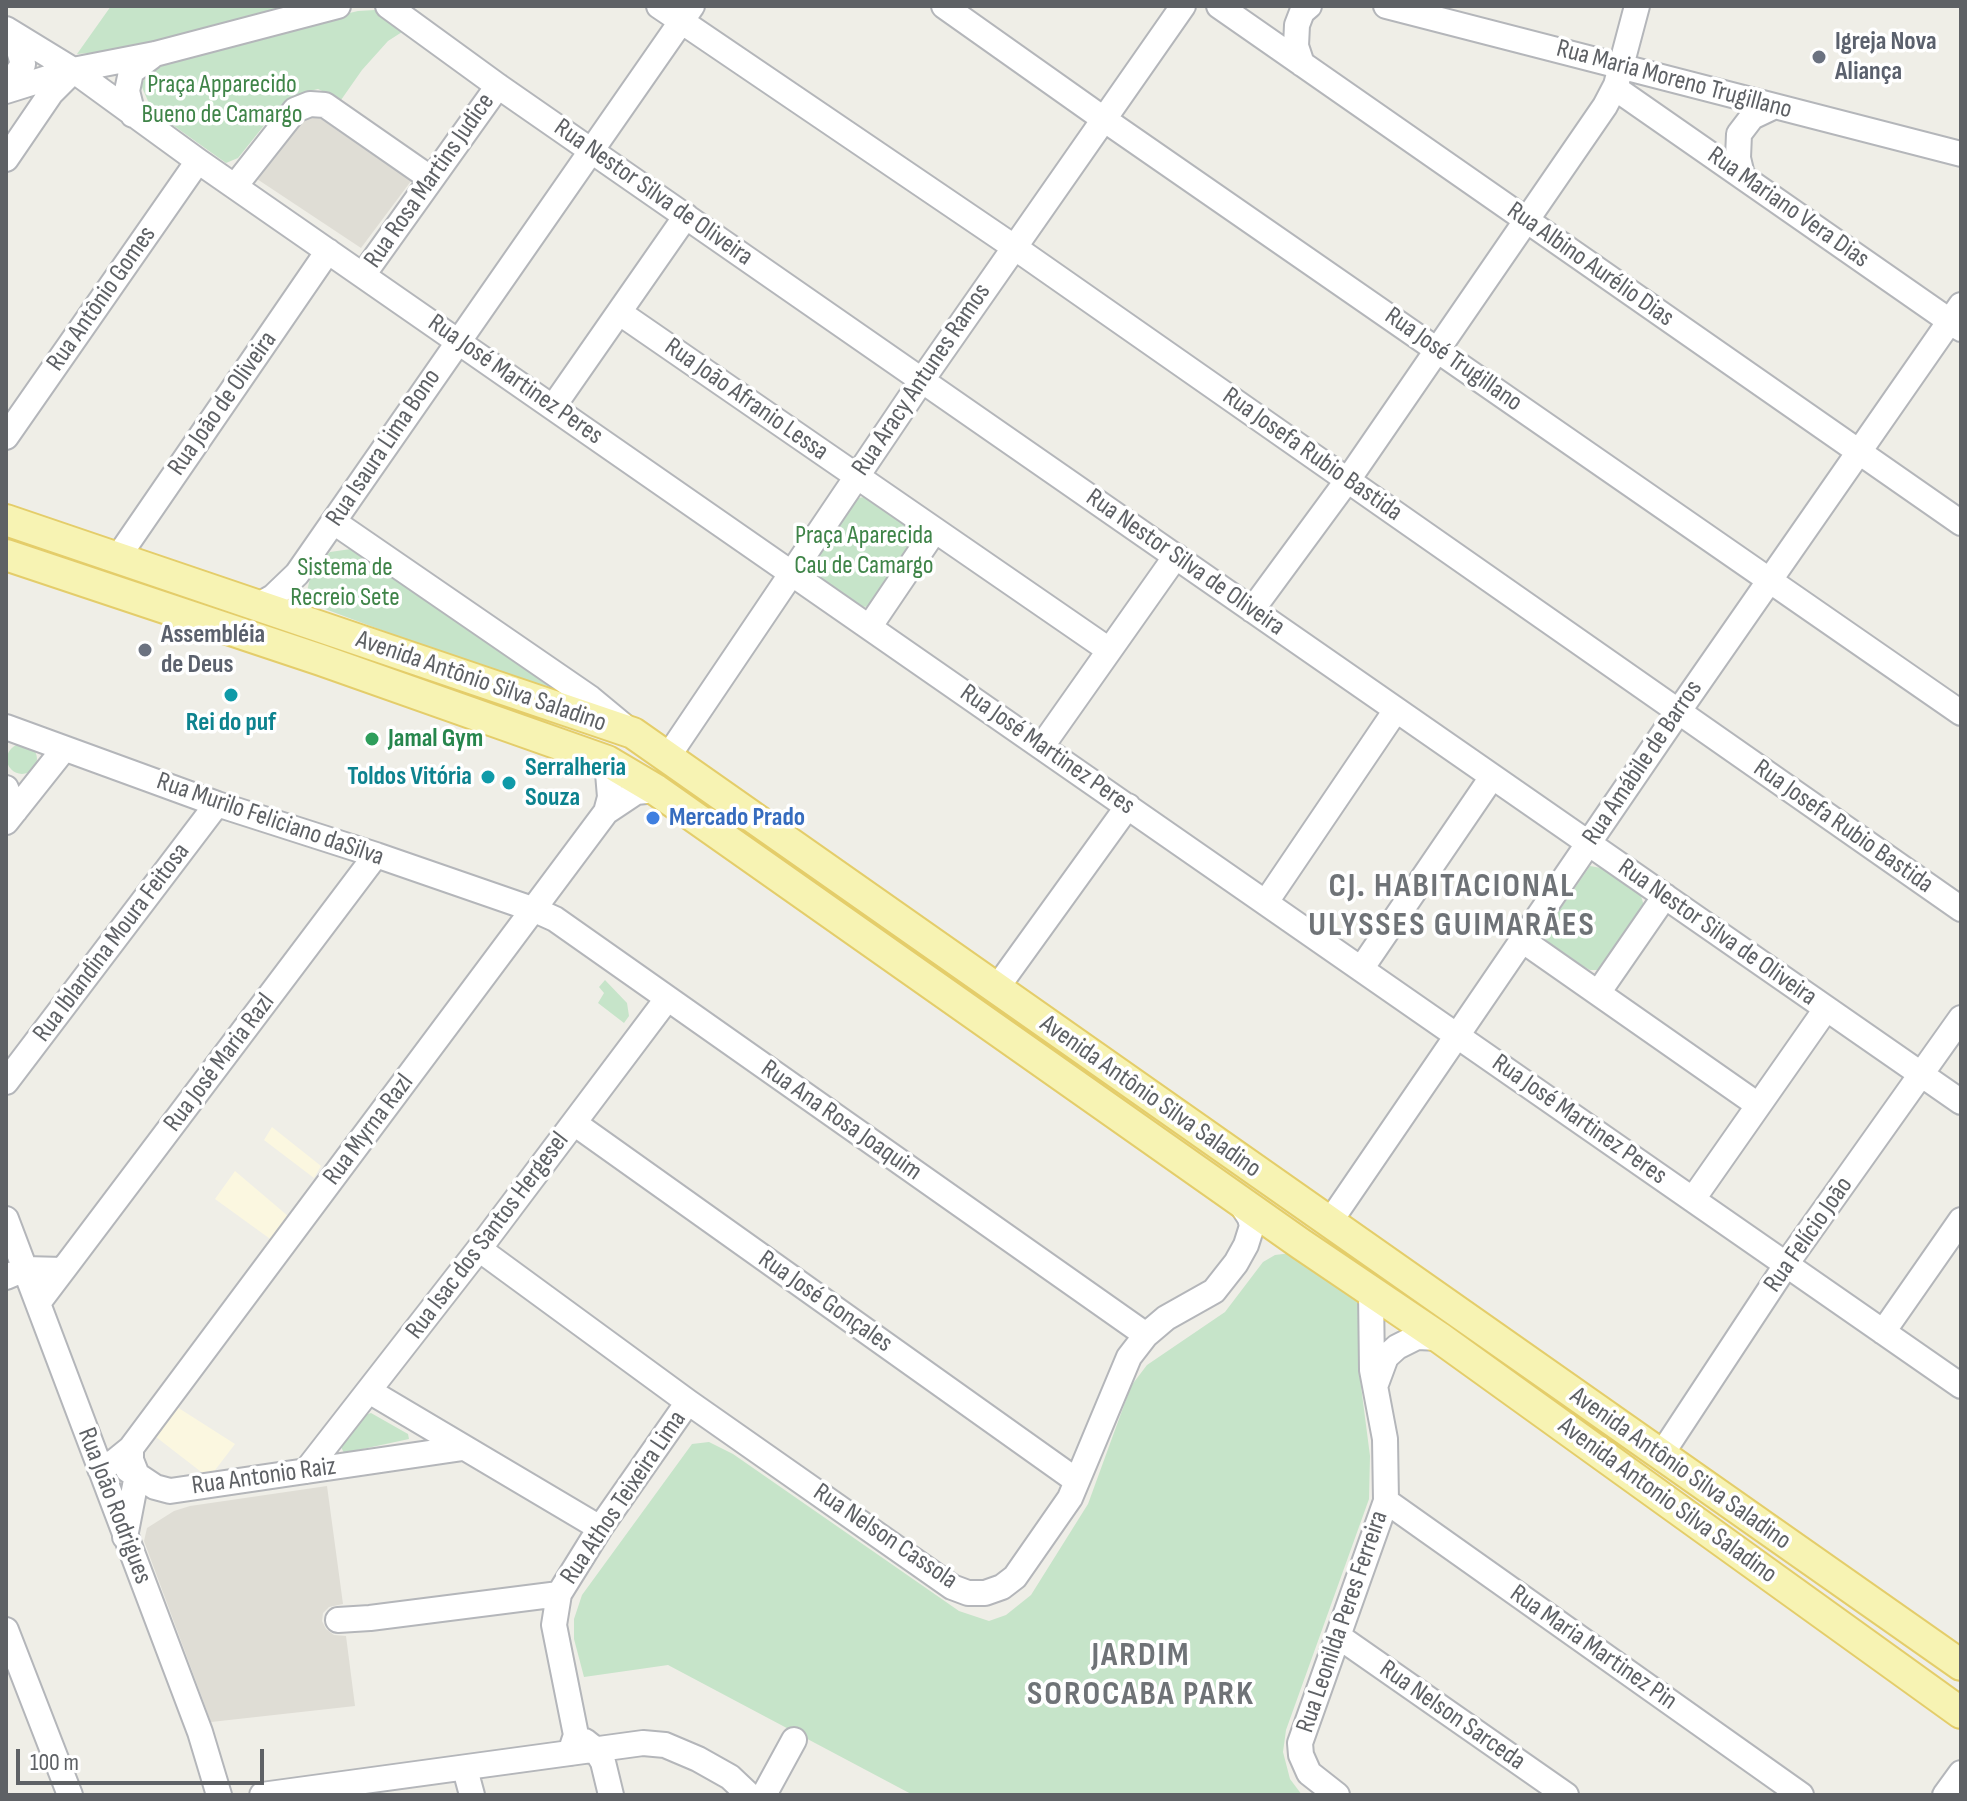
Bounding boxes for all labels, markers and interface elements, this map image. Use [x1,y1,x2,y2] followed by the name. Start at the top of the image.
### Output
[1835,26,1937,88] place label: Igreja Nova Aliança
[1553,34,1795,126] street label: Rua Maria Moreno Trugillano
[1810,48,1828,66] marker: Igreja Nova Aliança
[141,69,303,130] park label: Praça Apparecido Bueno de Camargo
[358,88,502,274] street label: Rua Rosa Martins Judice
[548,113,758,273] street label: Rua Nestor Silva de Oliveira
[1701,141,1875,275] street label: Rua Mariano Vera Dias
[1501,196,1679,334] street label: Rua Albino Aurélio Dias
[41,221,163,377] street label: Rua Antônio Gomes
[846,278,998,482] street label: Rua Aracy Antunes Ramos
[1378,301,1528,419] street label: Rua José Trugillano
[422,308,608,452] street label: Rua José Martinez Peres
[162,326,284,482] street label: Rua João de Oliveira
[658,332,834,468] street label: Rua João Afranio Lessa
[320,363,448,533] street label: Rua Isaura Lima Bono
[1216,381,1408,529] street label: Rua Josefa Rubio Bastida
[1080,483,1290,643] street label: Rua Nestor Silva de Oliveira
[794,520,934,582] park label: Praça Aparecida Cau de Camargo
[290,552,400,614] park label: Sistema de Recreio Sete
[161,619,265,680] place label: Assembléia de Deus
[352,625,610,739] street label: Avenida Antônio Silva Saladino
[136,641,154,659] marker: Assembléia de Deus
[1576,675,1710,851] street label: Rua Amábile de Barros
[954,678,1140,822] street label: Rua José Martinez Peres
[222,686,240,704] marker: Rei do puf
[186,707,276,739] place label: Rei do puf
[388,723,483,755] place label: Jamal Gym
[363,730,381,748] marker: Jamal Gym
[525,752,626,814] place label: Serralheria Souza
[1747,753,1939,901] street label: Rua Josefa Rubio Bastida
[347,761,472,793] place label: Toldos Vitória
[152,766,388,874] street label: Rua Murilo Feliciano daSilva
[479,768,497,786] marker: Toldos Vitória
[500,774,518,792] marker: Serralheria Souza
[669,802,805,834] place label: Mercado Prado
[644,809,662,827] marker: Mercado Prado
[27,837,197,1049] street label: Rua Iblandina Moura Feitosa
[1612,853,1822,1013] street label: Rua Nestor Silva de Oliveira
[1308,867,1596,946] district label: CJ. HABITACIONAL ULYSSES GUIMARÃES
[158,988,282,1138] street label: Rua José Maria Razl
[1033,1009,1267,1185] street label: Avenida Antônio Silva Saladino
[1486,1048,1672,1192] street label: Rua José Martinez Peres
[755,1054,927,1188] street label: Rua Ana Rosa Joaquim
[317,1068,421,1192] street label: Rua Myrna Razl
[400,1126,576,1346] street label: Rua Isac dos Santos Hergesel
[1758,1171,1860,1299] street label: Rua Felício João
[752,1244,898,1360] street label: Rua José Gonçales
[1563,1381,1797,1557] street label: Avenida Antônio Silva Saladino
[554,1405,694,1591] street label: Rua Athos Teixeira Lima
[1552,1411,1782,1591] street label: Avenida Antonio Silva Saladino
[70,1424,158,1588] street label: Rua João Rodrigues
[190,1451,338,1503] street label: Rua Antonio Raiz
[807,1477,963,1597] street label: Rua Nelson Cassola
[1290,1507,1396,1737] street label: Rua Leonilda Peres Ferreira
[1503,1579,1683,1717] street label: Rua Maria Martinez Pin
[1027,1636,1255,1716] district label: JARDIM SOROCABA PARK
[1373,1654,1531,1778] street label: Rua Nelson Sarceda
[20,1733,268,1783] scale bar
[30,1748,79,1777] text: 100 m

